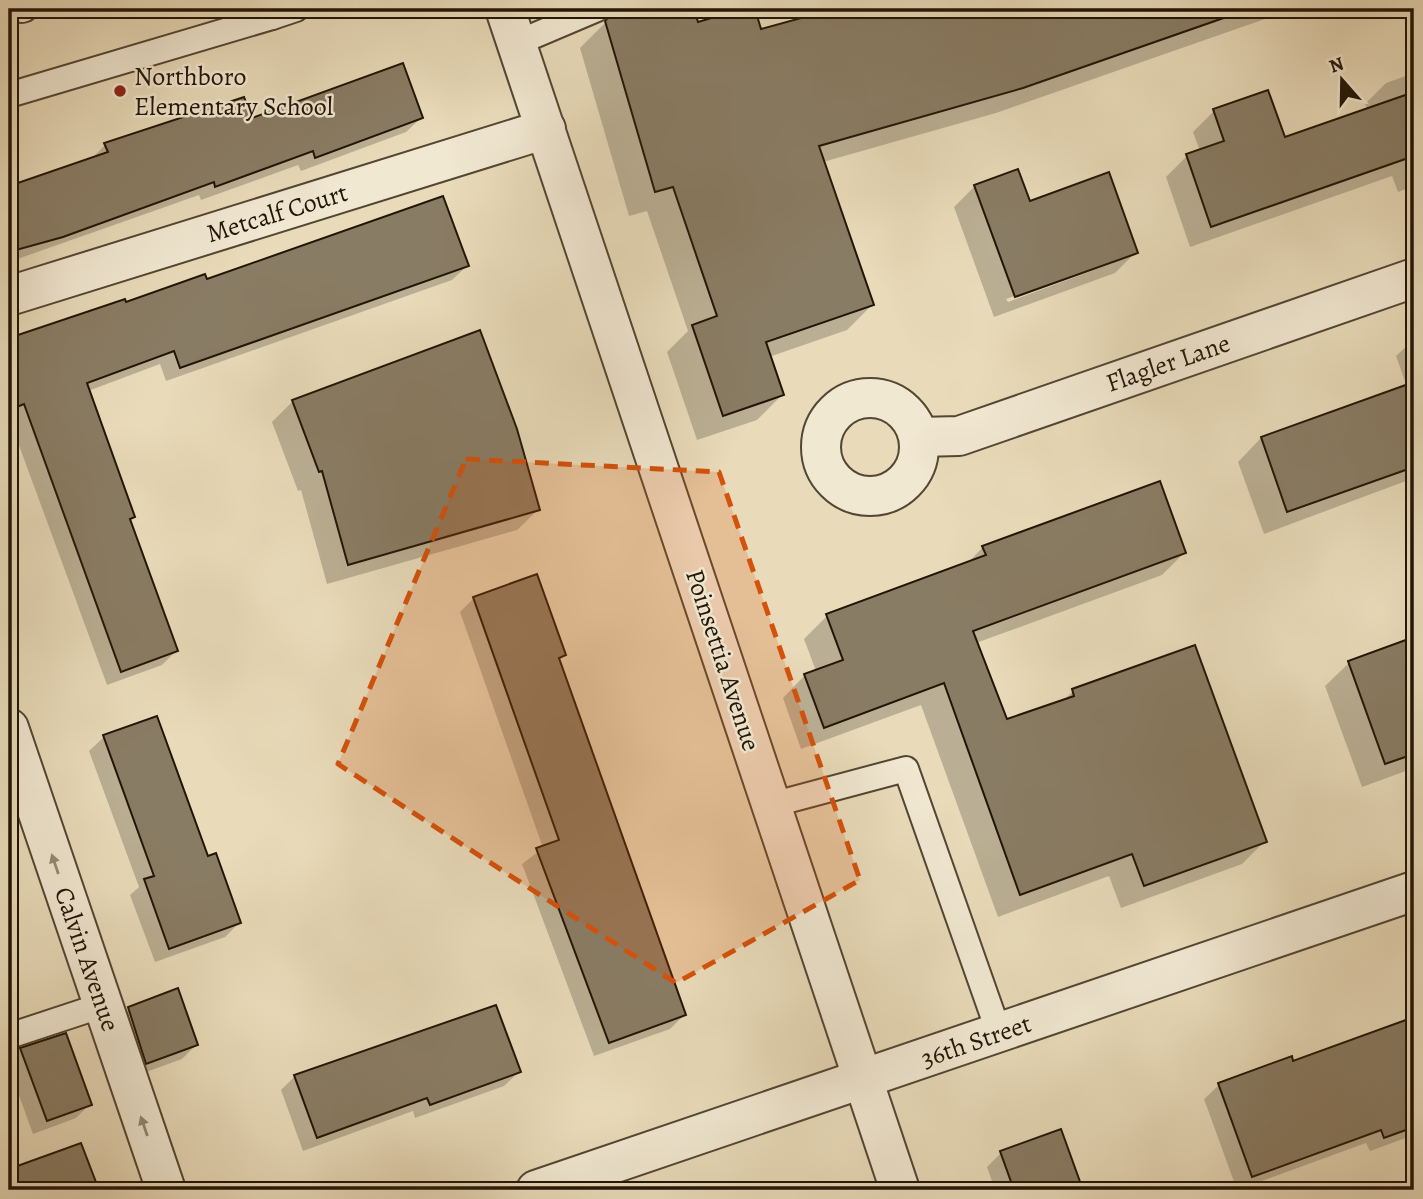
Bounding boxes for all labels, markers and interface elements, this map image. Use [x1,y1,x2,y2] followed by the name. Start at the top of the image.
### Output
[1308,46,1378,116] north arrow
[1326,50,1348,80] text: N
[134,59,333,124] place label: Northboro Elementary School
[112,83,128,99] marker: Northboro Elementary School
[202,175,352,251] street label: Metcalf Court
[1101,325,1235,401] street label: Flagler Lane
[677,565,769,755] street label: Poinsettia Avenue
[49,853,60,874] one-way arrow
[46,882,128,1036] street label: Calvin Avenue
[916,1006,1036,1076] street label: 36th Street
[138,1115,149,1136] one-way arrow

